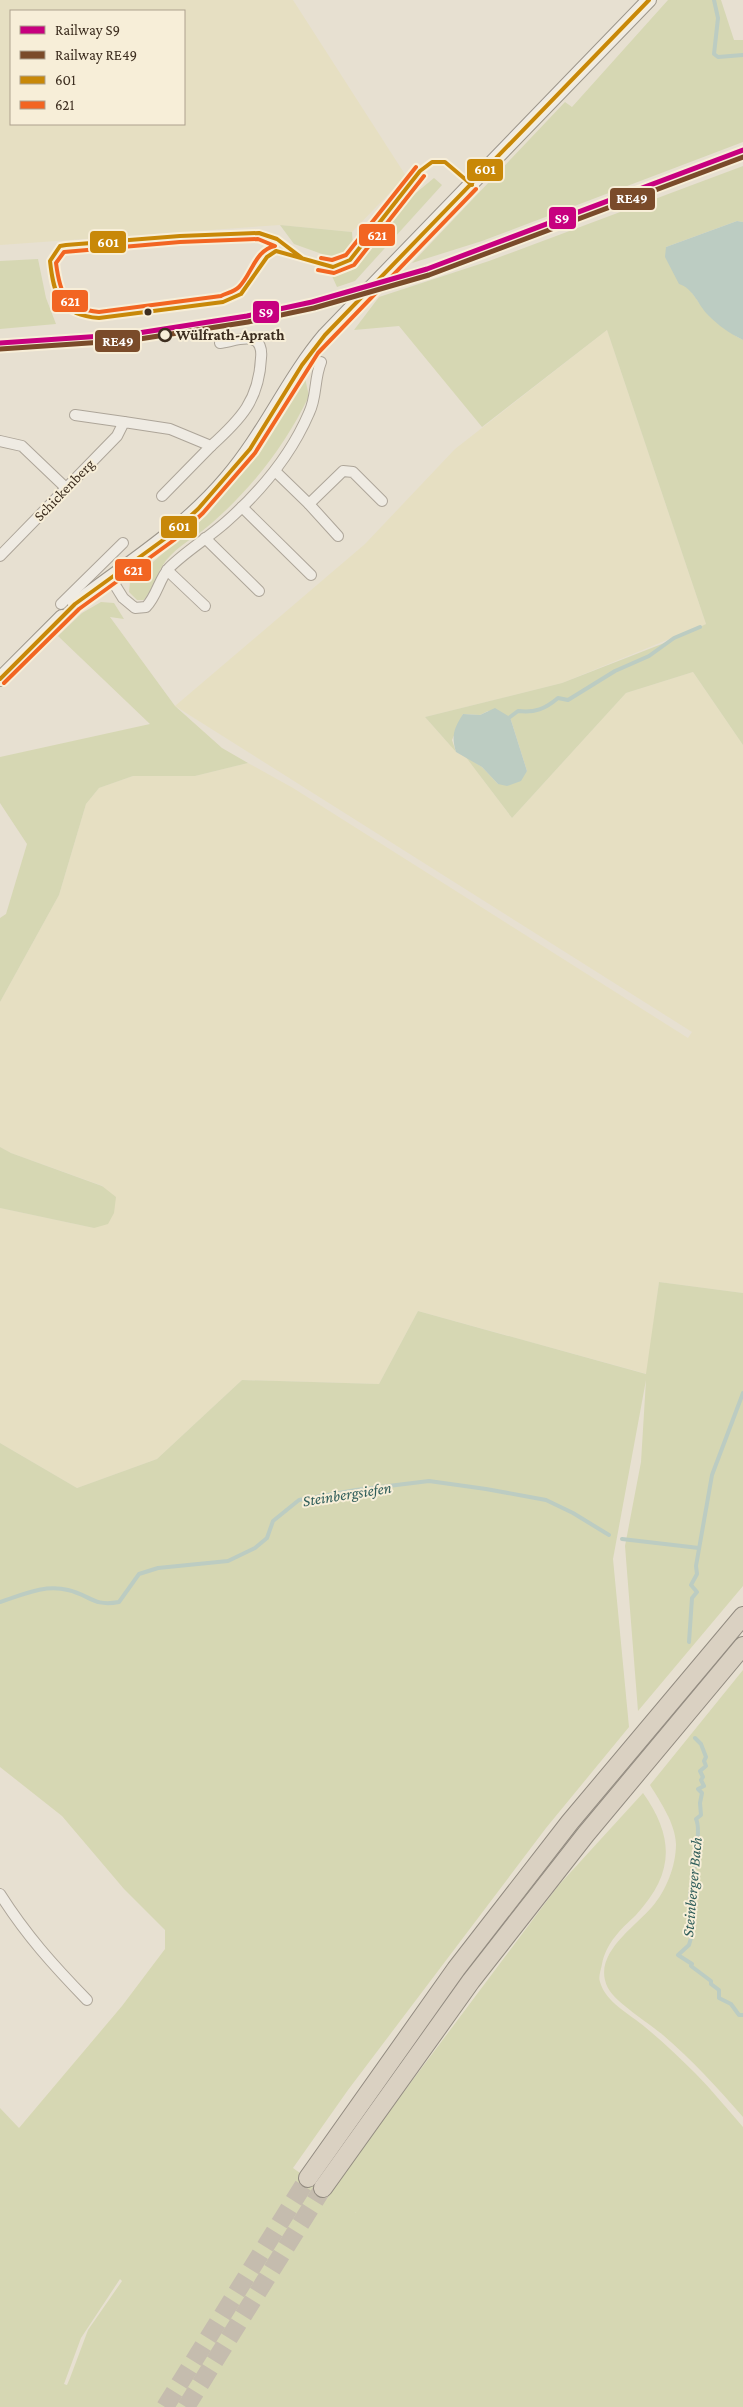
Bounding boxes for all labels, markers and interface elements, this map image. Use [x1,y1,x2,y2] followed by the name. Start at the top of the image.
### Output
[10,10,185,125] legend
[55,22,120,39] text: Railway S9
[55,47,137,64] text: Railway RE49
[55,72,76,88] text: 601
[55,97,74,113] text: 621
[466,158,504,182] line badge: 601
[474,161,496,177] text: 601
[609,187,656,211] line badge: RE49
[616,190,648,206] text: RE49
[548,206,577,230] line badge: S9
[555,210,569,226] text: S9
[358,223,396,247] line badge: 621
[367,227,387,243] text: 621
[89,230,127,254] line badge: 601
[97,234,119,250] text: 601
[51,289,89,313] line badge: 621
[60,293,80,309] text: 621
[252,300,280,324] line badge: S9
[259,304,273,320] text: S9
[143,307,153,317] unlabelled marker
[175,327,285,343] place label: Wülfrath-Aprath
[158,328,172,342] marker: Wülfrath-Aprath
[94,329,141,353] line badge: RE49
[102,333,134,349] text: RE49
[31,456,98,525] street label: Schickenberg
[160,515,198,539] line badge: 601
[168,518,190,534] text: 601
[114,558,152,582] line badge: 621
[123,562,143,578] text: 621
[301,1479,393,1510] water label: Steinbergsiefen
[679,1836,706,1938] water label: Steinberger Bach

